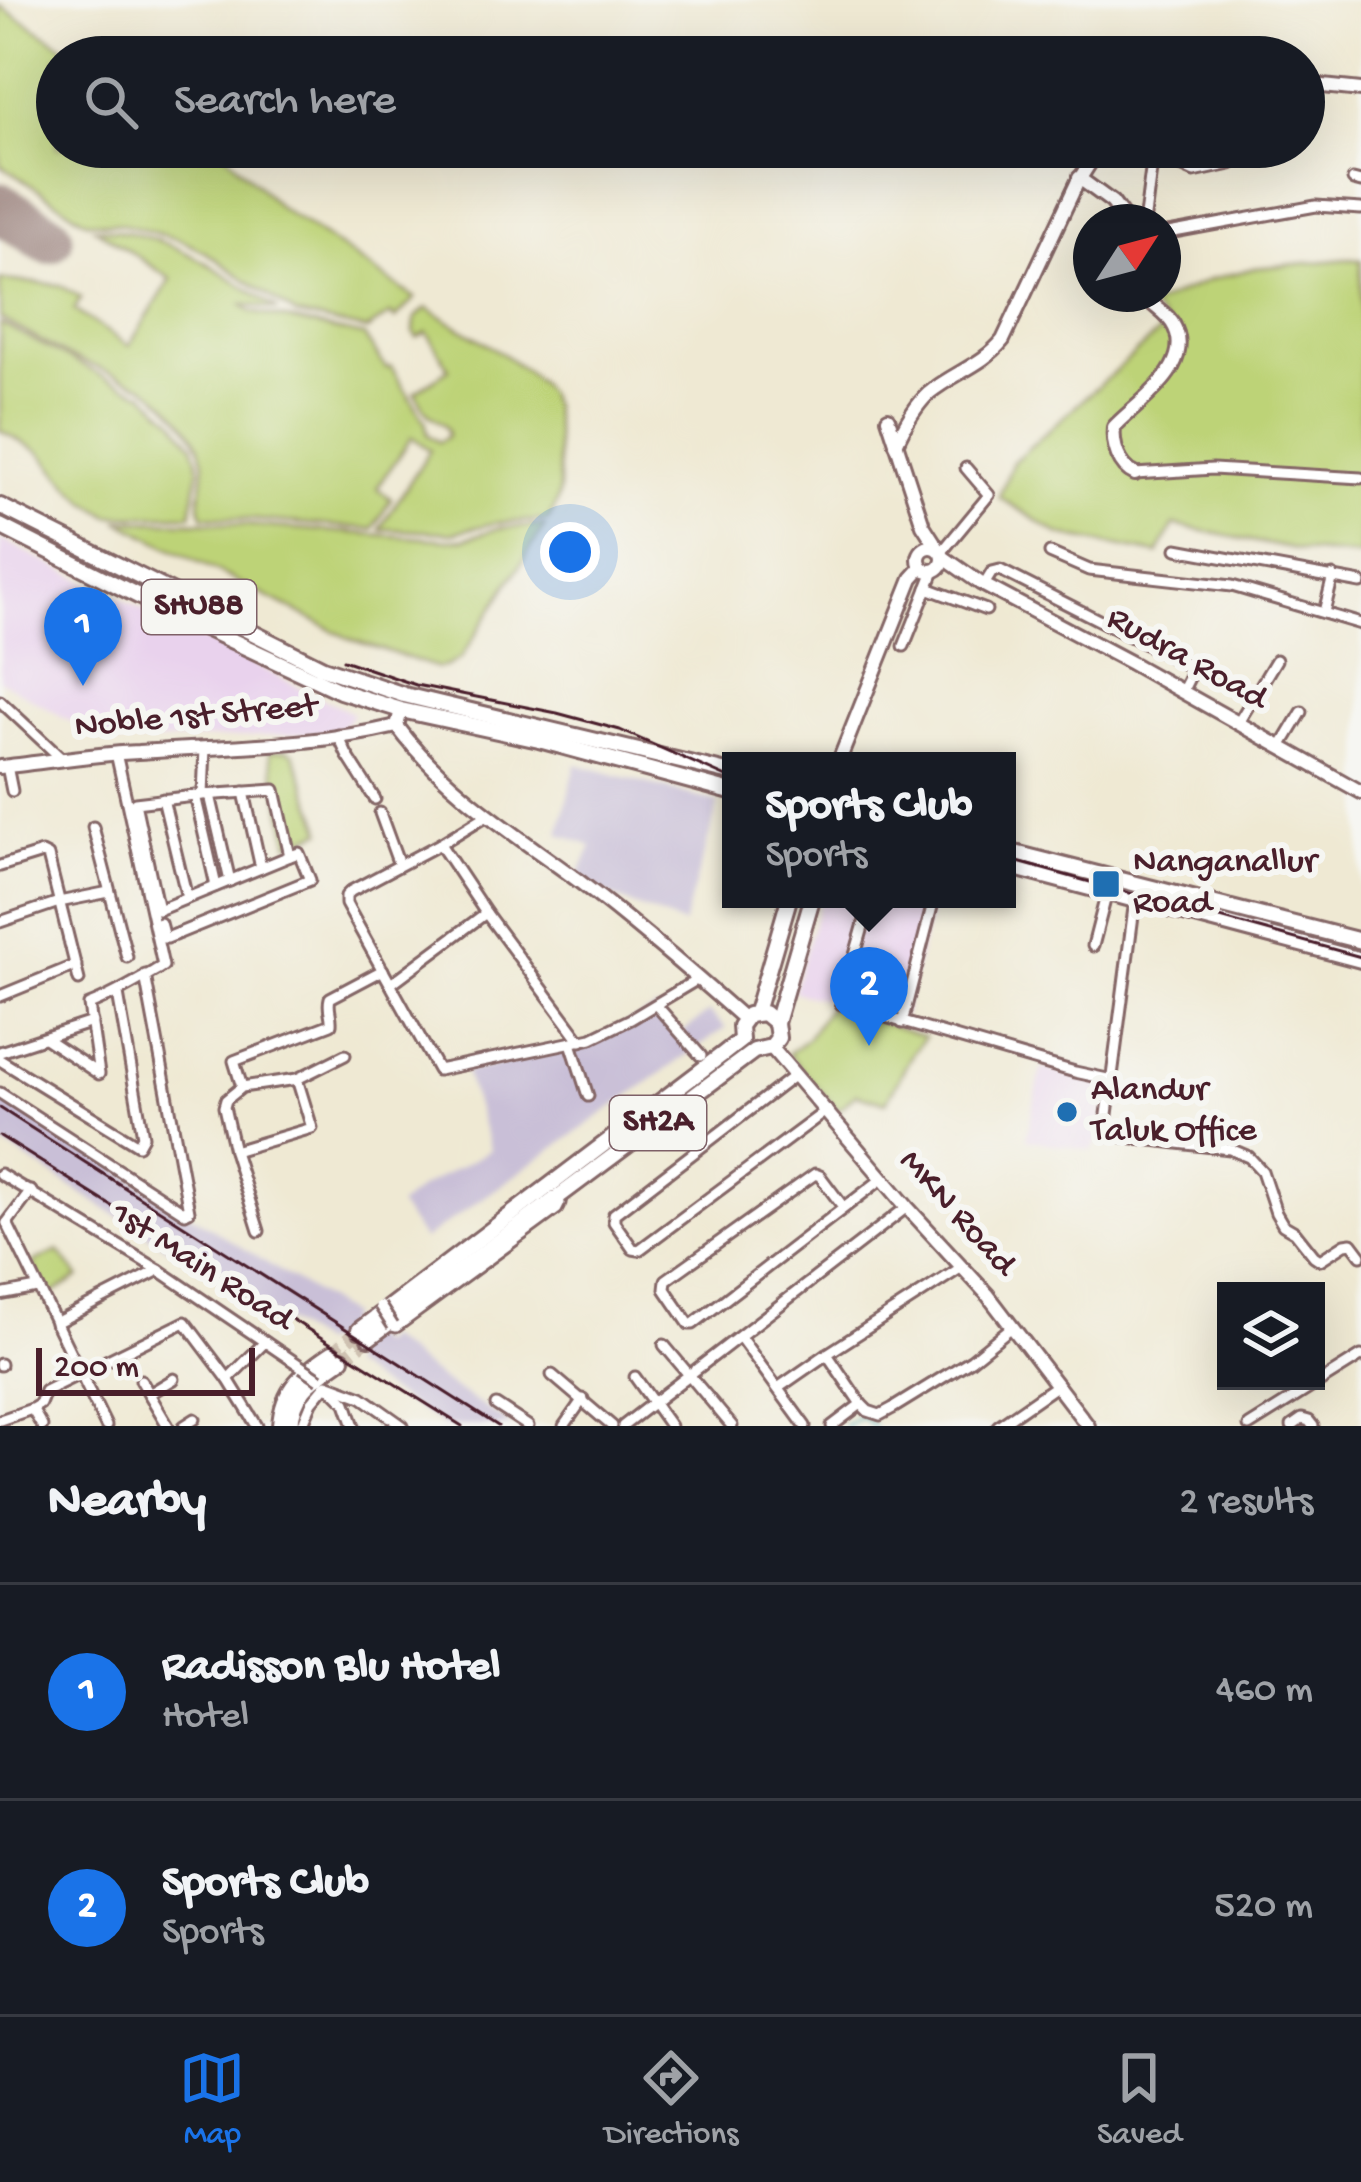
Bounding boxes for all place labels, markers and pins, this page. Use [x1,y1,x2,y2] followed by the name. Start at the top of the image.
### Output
[44,587,122,686] pin: 1
[1133,842,1320,926] place label: Nanganallur Road
[1090,868,1122,900] marker: Nanganallur Road
[830,947,908,1046] pin: 2
[1089,1070,1257,1154] place label: Alandur Taluk Office
[1054,1099,1080,1125] marker: Alandur Taluk Office

